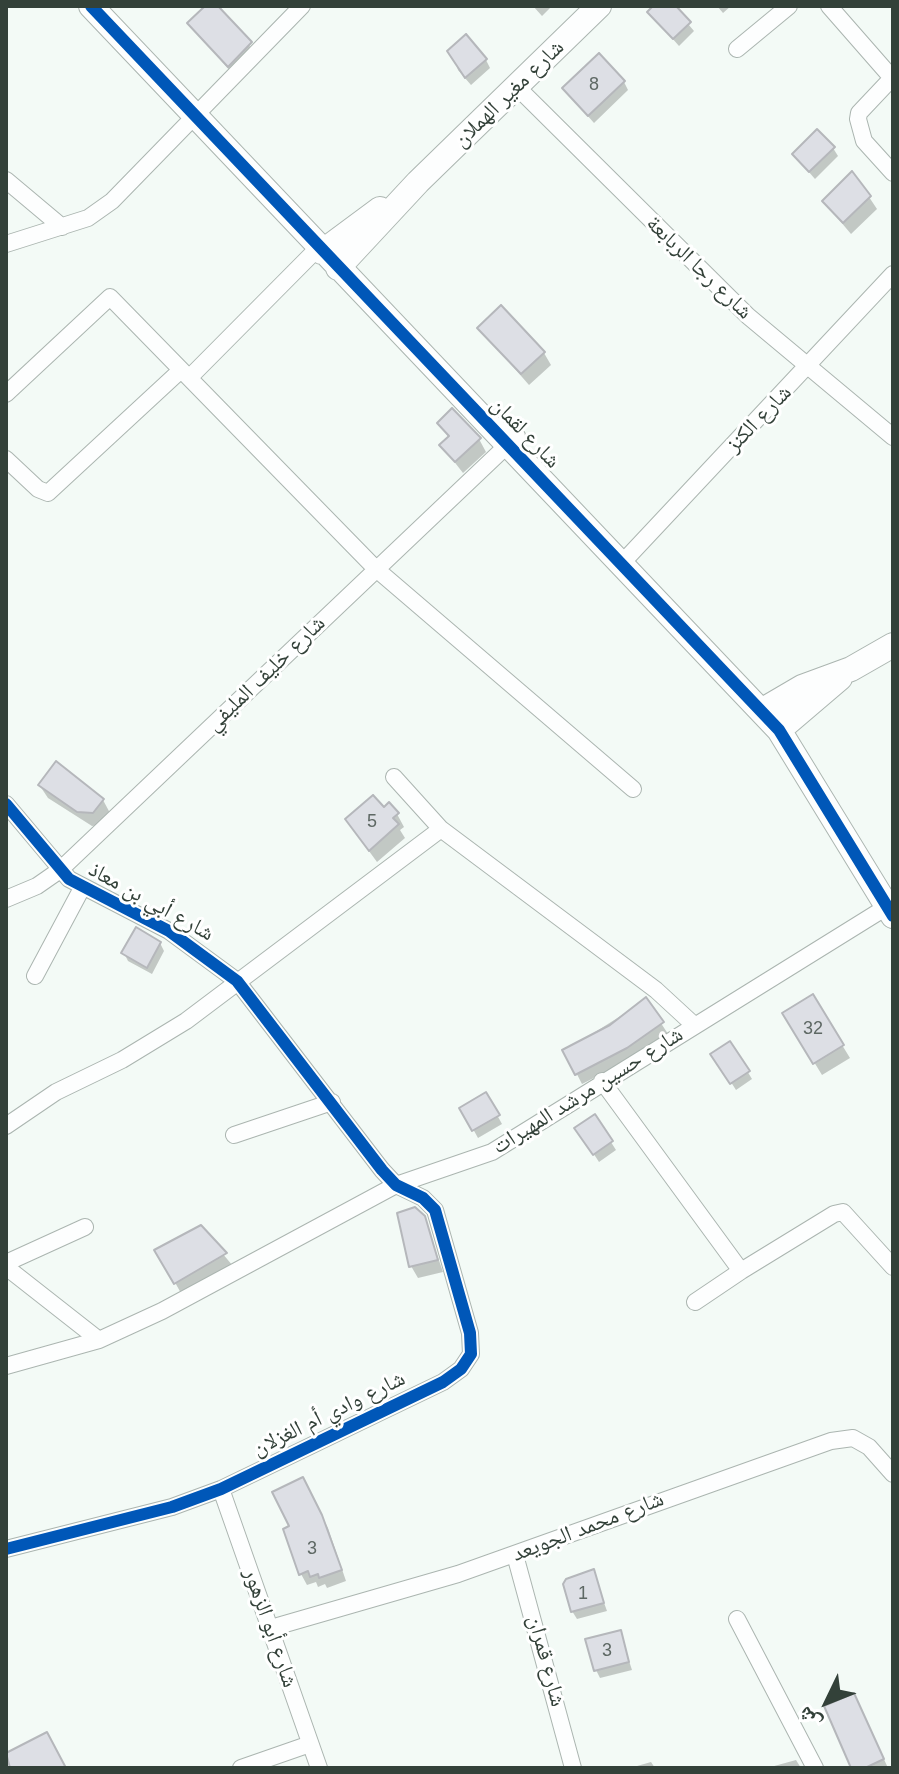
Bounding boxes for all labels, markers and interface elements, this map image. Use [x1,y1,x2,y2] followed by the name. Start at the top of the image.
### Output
[448,35,570,153] street label: شارع مغير الهملان
[589,74,599,96] house number: 8
[640,211,758,325] street label: شارع رجا الربابعة
[721,380,797,458] street label: شارع الكنز
[485,392,565,474] street label: شارع لقمان
[201,611,331,737] street label: شارع خليف المليفي
[367,811,377,833] house number: 5
[84,857,218,947] street label: شارع أبي بن معاذ
[803,1018,823,1040] house number: 32
[488,1022,688,1160] street label: شارع حسين مرشد المهيرات
[248,1366,410,1462] street label: شارع وادي أم الغزلان
[509,1486,667,1568] street label: شارع محمد الجويعد
[307,1538,317,1560] house number: 3
[237,1565,303,1691] street label: شارع أبو الزهور
[578,1583,588,1605] house number: 1
[521,1613,571,1709] street label: شارع قمران
[602,1640,612,1662] house number: 3
[787,1662,867,1742] north arrow
[792,1702,826,1736] text: ش

